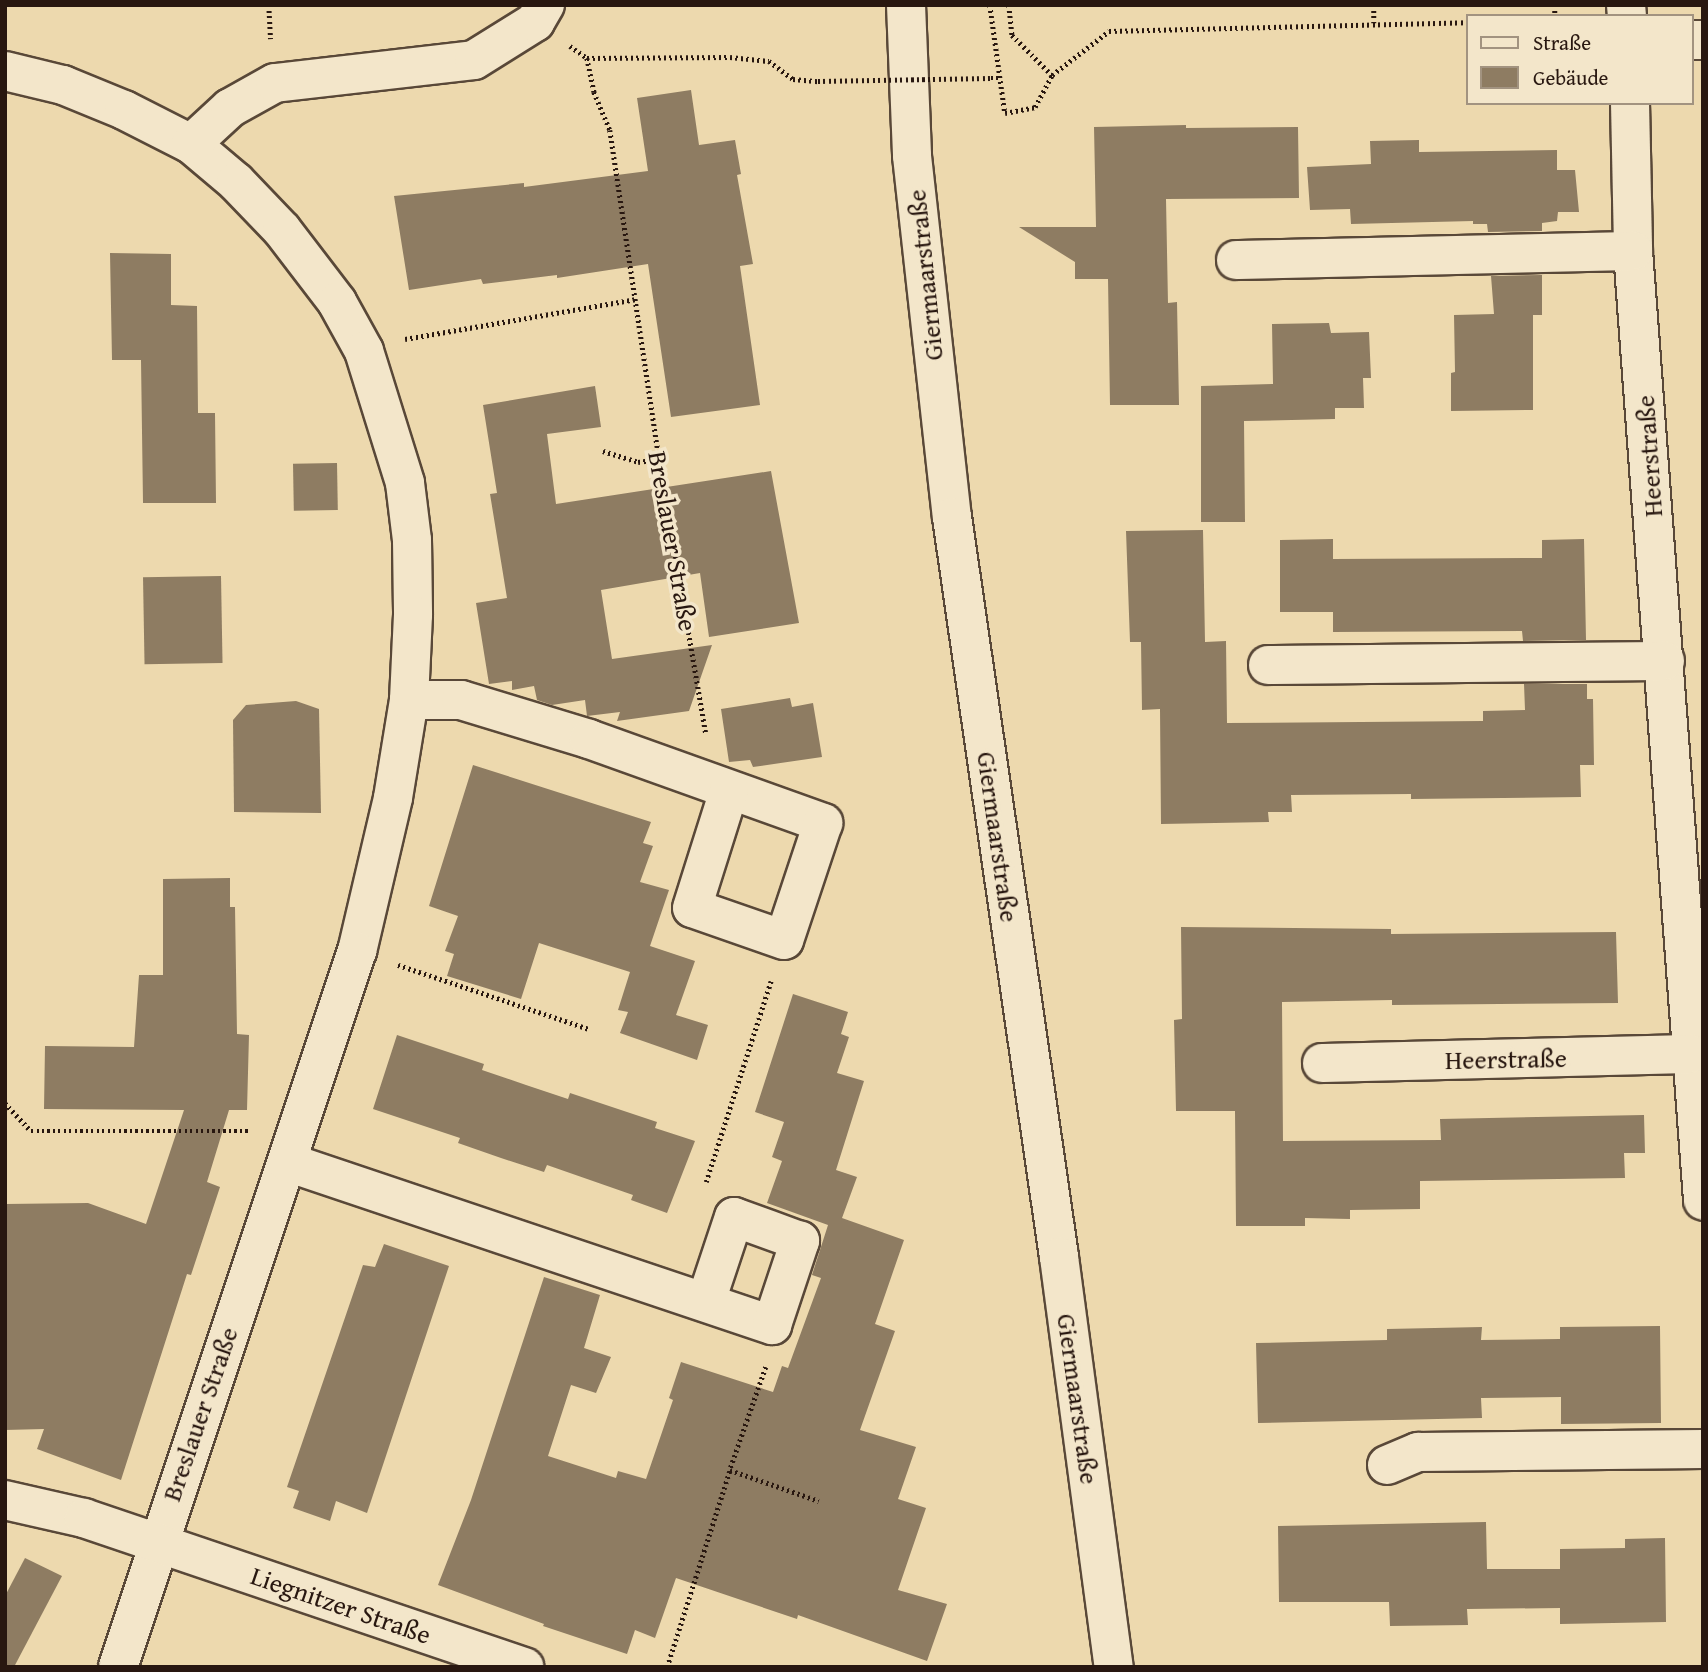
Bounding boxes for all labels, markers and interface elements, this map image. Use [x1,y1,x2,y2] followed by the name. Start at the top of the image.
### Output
[1466,14,1694,105] legend
[1533,27,1591,58] text: Straße
[1533,62,1608,93] text: Gebäude
[901,188,949,362] street label: Giermaarstraße
[1629,394,1669,518] street label: Heerstraße
[642,449,704,633] street label: Breslauer Straße
[971,750,1025,924] street label: Giermaarstraße
[1445,1042,1567,1076] street label: Heerstraße
[1051,1312,1105,1486] street label: Giermaarstraße
[156,1323,244,1505] street label: Breslauer Straße
[247,1560,435,1650] street label: Liegnitzer Straße

